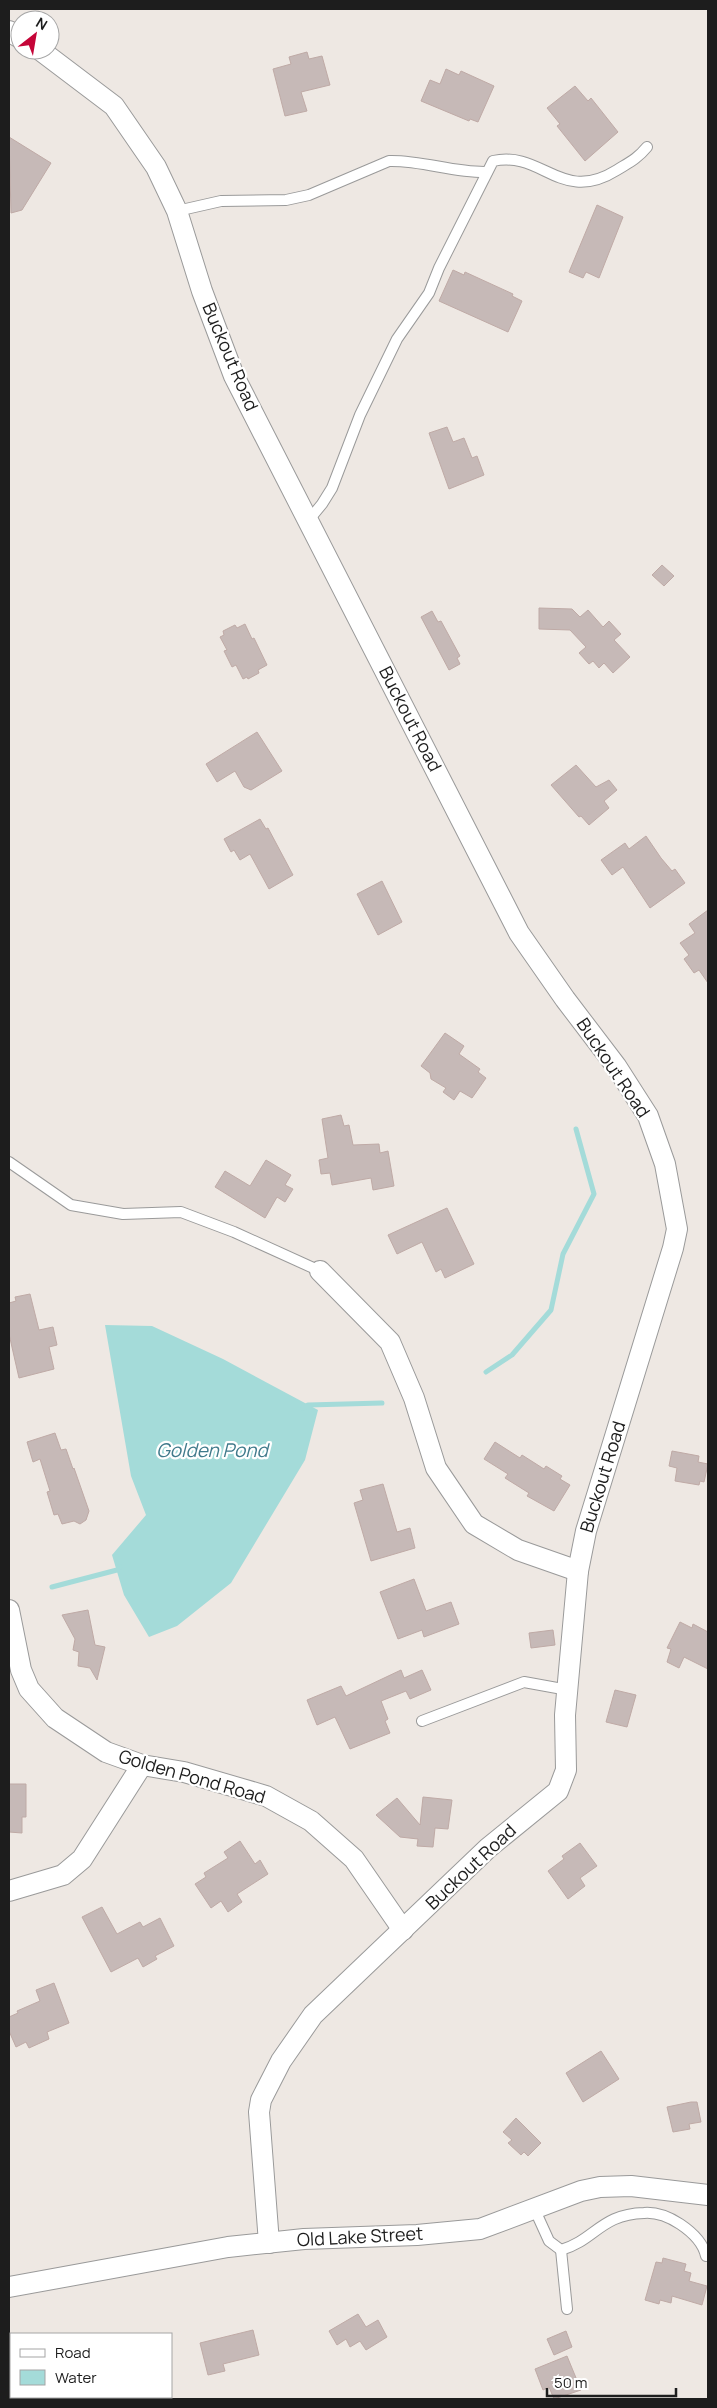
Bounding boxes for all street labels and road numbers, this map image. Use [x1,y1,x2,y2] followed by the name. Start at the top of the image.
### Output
[197,299,264,414] street label: Buckout Road
[374,662,448,775] street label: Buckout Road
[572,1013,656,1122] street label: Buckout Road
[574,1418,630,1535] street label: Buckout Road
[116,1744,269,1808] street label: Golden Pond Road
[420,1818,521,1914] street label: Buckout Road
[296,2221,424,2251] street label: Old Lake Street

